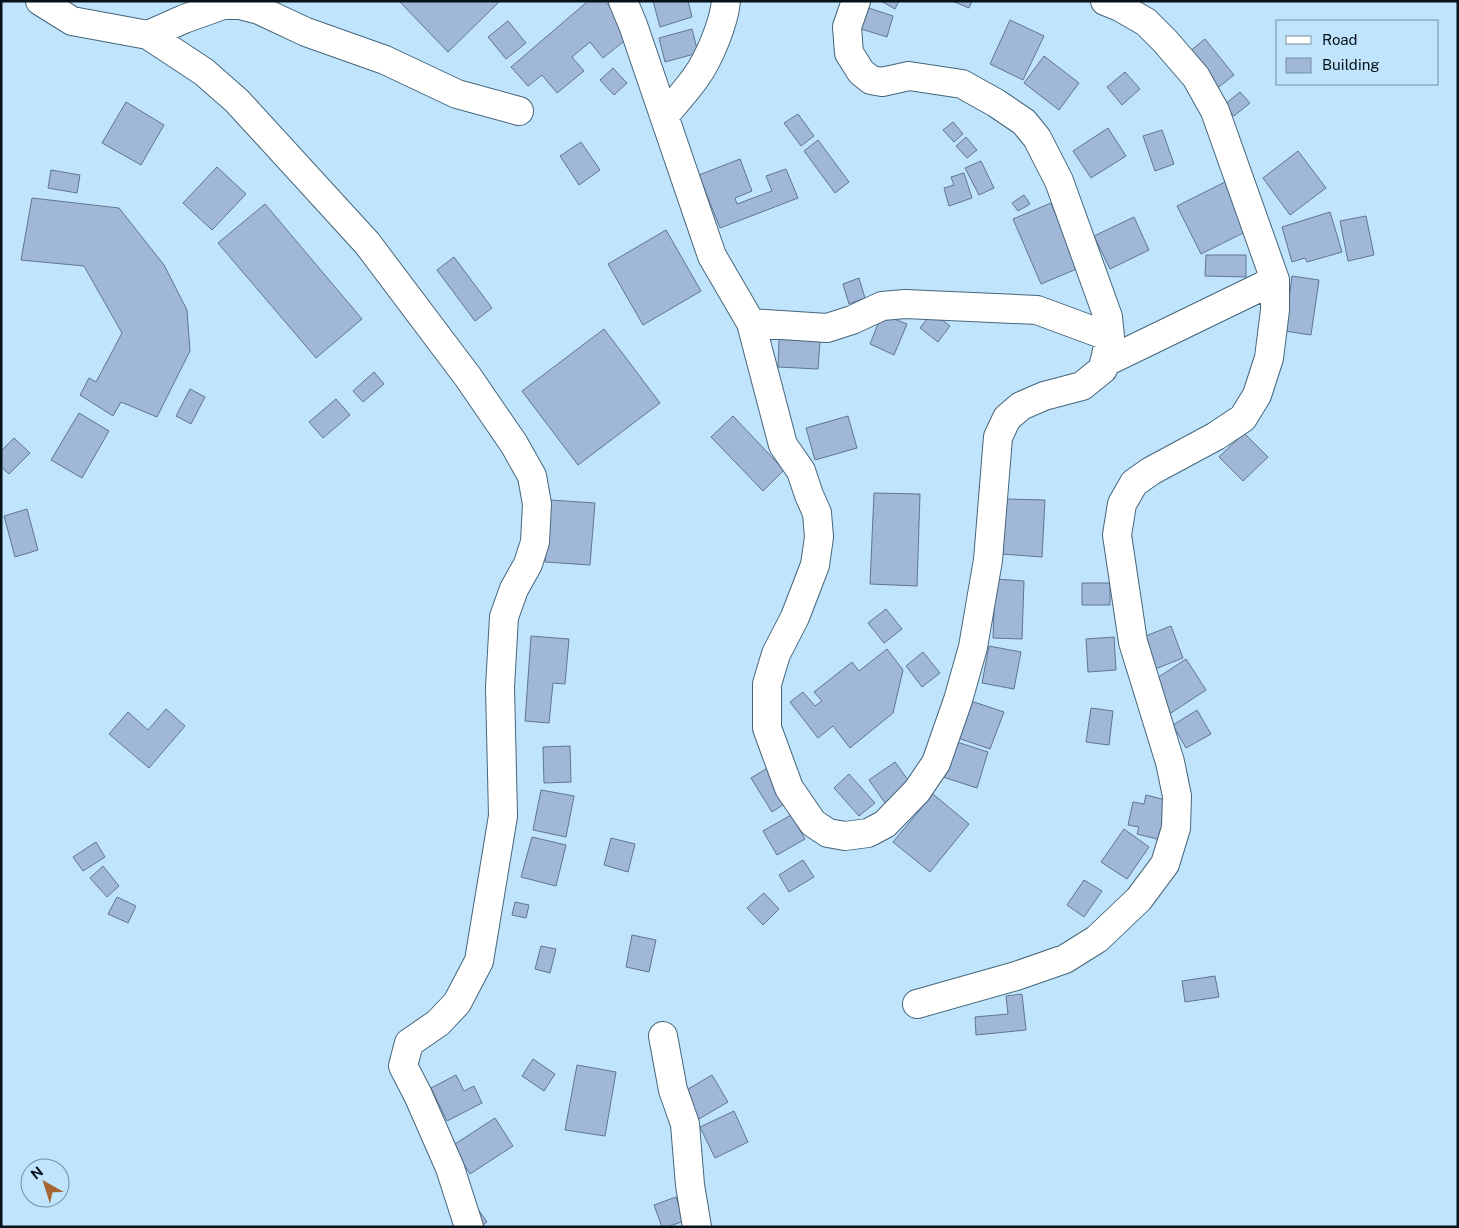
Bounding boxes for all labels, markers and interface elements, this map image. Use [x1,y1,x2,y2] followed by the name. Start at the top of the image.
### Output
[1276,20,1439,85] legend
[1322,31,1358,48] text: Road
[1322,56,1380,73] text: Building
[20,1158,70,1208] north arrow
[28,1163,46,1183] text: N

